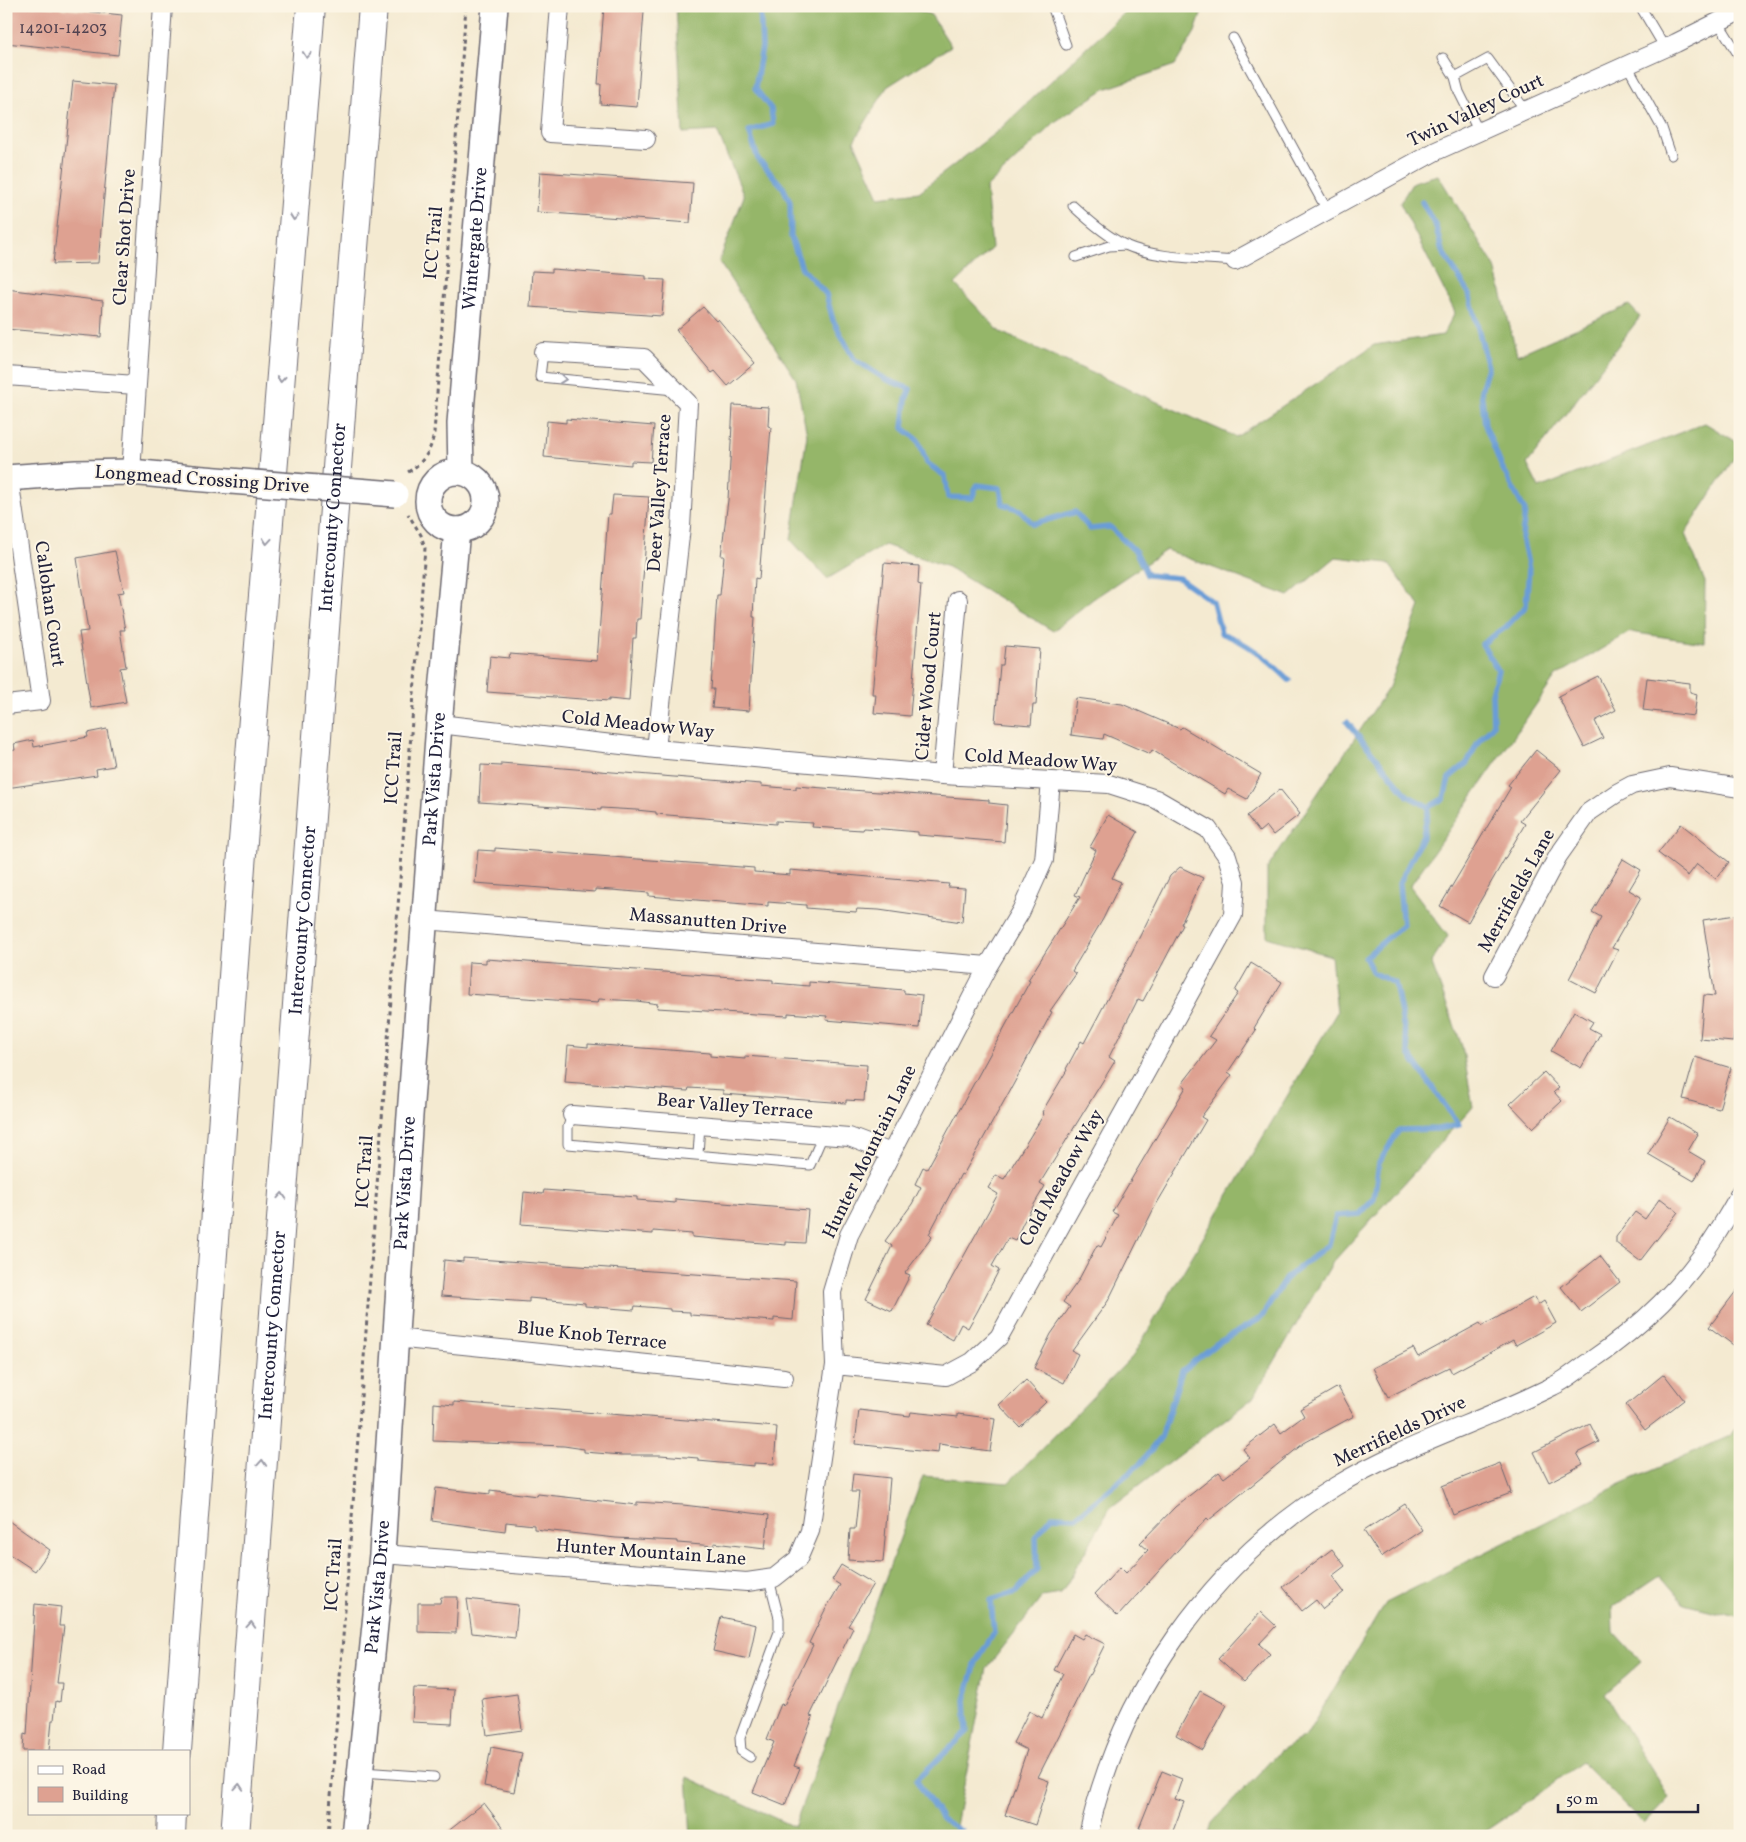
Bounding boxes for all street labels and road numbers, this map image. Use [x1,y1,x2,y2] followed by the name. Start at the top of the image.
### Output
[1404,68,1549,154] street label: Twin Valley Court
[457,166,494,311] street label: Wintergate Drive
[107,168,143,306] street label: Clear Shot Drive
[418,205,450,281] street label: ICC Trail
[641,413,679,573] street label: Deer Valley Terrace
[313,422,353,613] street label: Intercounty Connector
[94,460,310,500] street label: Longmead Crossing Drive
[27,539,71,669] street label: Callohan Court
[910,610,948,761] street label: Cider Wood Court
[560,704,716,746] street label: Cold Meadow Way
[417,711,453,847] street label: Park Vista Drive
[378,730,410,806] street label: ICC Trail
[964,743,1118,779] street label: Cold Meadow Way
[1472,824,1562,958] street label: Merrifields Lane
[283,825,323,1016] street label: Intercounty Connector
[628,902,788,942] street label: Massanutten Drive
[817,1061,923,1243] street label: Hunter Mountain Lane
[656,1087,814,1127] street label: Bear Valley Terrace
[1013,1105,1111,1251] street label: Cold Meadow Way
[388,1115,423,1251] street label: Park Vista Drive
[349,1134,381,1210] street label: ICC Trail
[253,1230,293,1421] street label: Intercounty Connector
[516,1315,668,1357] street label: Blue Knob Terrace
[1329,1390,1471,1474] street label: Merrifields Drive
[359,1519,397,1655] street label: Park Vista Drive
[555,1533,747,1573] street label: Hunter Mountain Lane
[318,1537,350,1613] street label: ICC Trail

